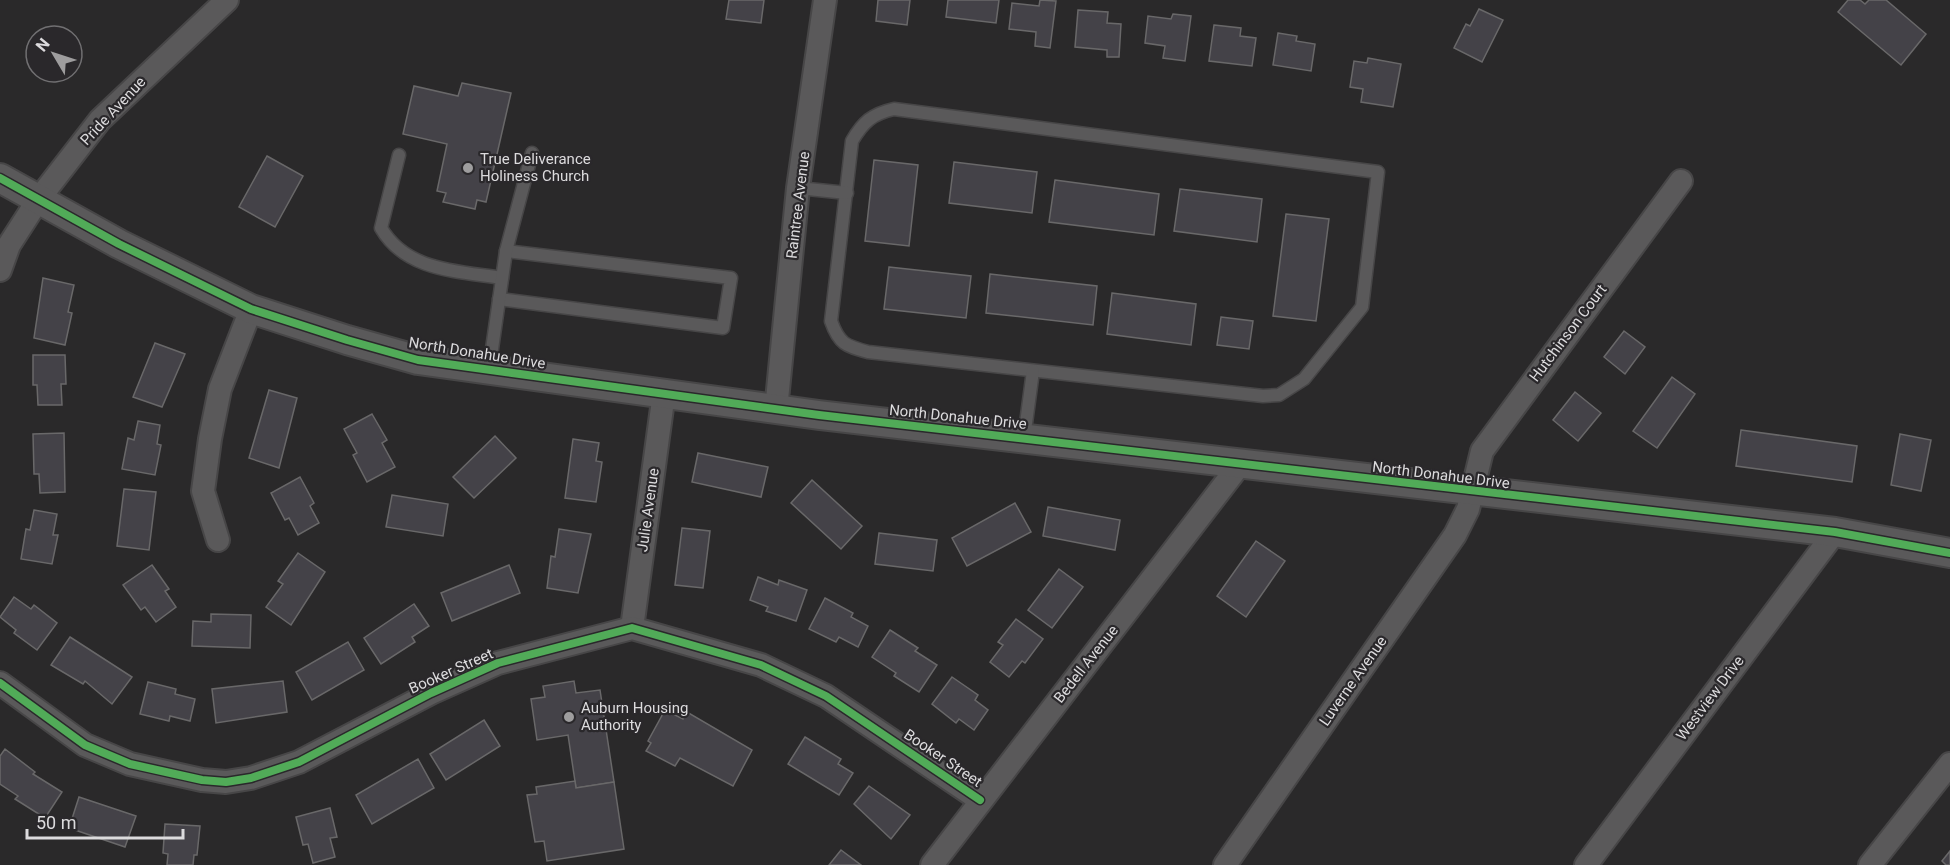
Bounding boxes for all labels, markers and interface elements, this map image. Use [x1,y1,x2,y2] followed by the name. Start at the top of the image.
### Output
[24,24,84,84] north arrow
[32,35,54,55] text: N
[77,73,149,149] street label: Pride Avenue
[480,150,591,185] place label: True Deliverance Holiness Church
[782,150,814,260] street label: Raintree Avenue
[461,161,475,175] marker: True Deliverance Holiness Church
[1526,281,1610,385] street label: Hutchinson Court
[407,333,547,373] street label: North Donahue Drive
[888,401,1028,433] street label: North Donahue Drive
[1371,458,1511,492] street label: North Donahue Drive
[633,467,663,553] street label: Julie Avenue
[1050,621,1122,706] street label: Bedell Avenue
[1315,633,1391,729] street label: Luverne Avenue
[406,644,496,698] street label: Booker Street
[1672,652,1748,744] street label: Westview Drive
[581,699,688,734] place label: Auburn Housing Authority
[562,710,576,724] marker: Auburn Housing Authority
[901,725,986,791] street label: Booker Street
[27,802,183,840] scale bar
[36,812,76,833] text: 50 m

